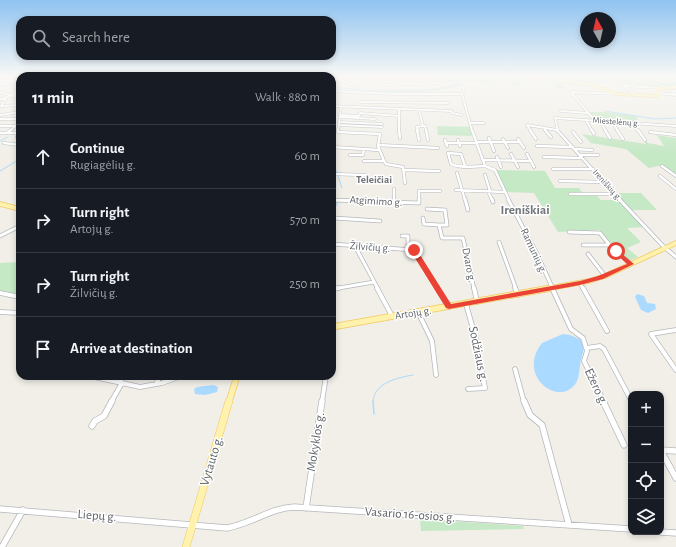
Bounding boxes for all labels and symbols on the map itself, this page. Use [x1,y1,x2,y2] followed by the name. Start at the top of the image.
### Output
[580,12,616,48] north arrow
[592,116,640,128] street label: Miestelėnų g.
[591,168,623,202] street label: Ireniškių g.
[356,174,392,185] district label: Teleičiai
[349,194,403,208] street label: Atgimimo g.
[500,204,550,217] district label: Ireniškiai
[519,227,549,275] street label: Ramunių g.
[349,240,391,254] street label: Žilvičių g.
[405,241,423,259] route end
[607,242,625,260] route start
[460,247,478,283] street label: Dvaro g.
[394,305,432,321] street label: Artojų g.
[466,325,490,383] street label: Sodžiaus g.
[582,366,610,408] street label: Ežero g.
[305,412,327,472] street label: Mokyklos g.
[198,435,226,487] street label: Vytauto g.
[364,505,456,525] street label: Vasario 16-osios g.
[77,508,117,524] street label: Liepų g.

